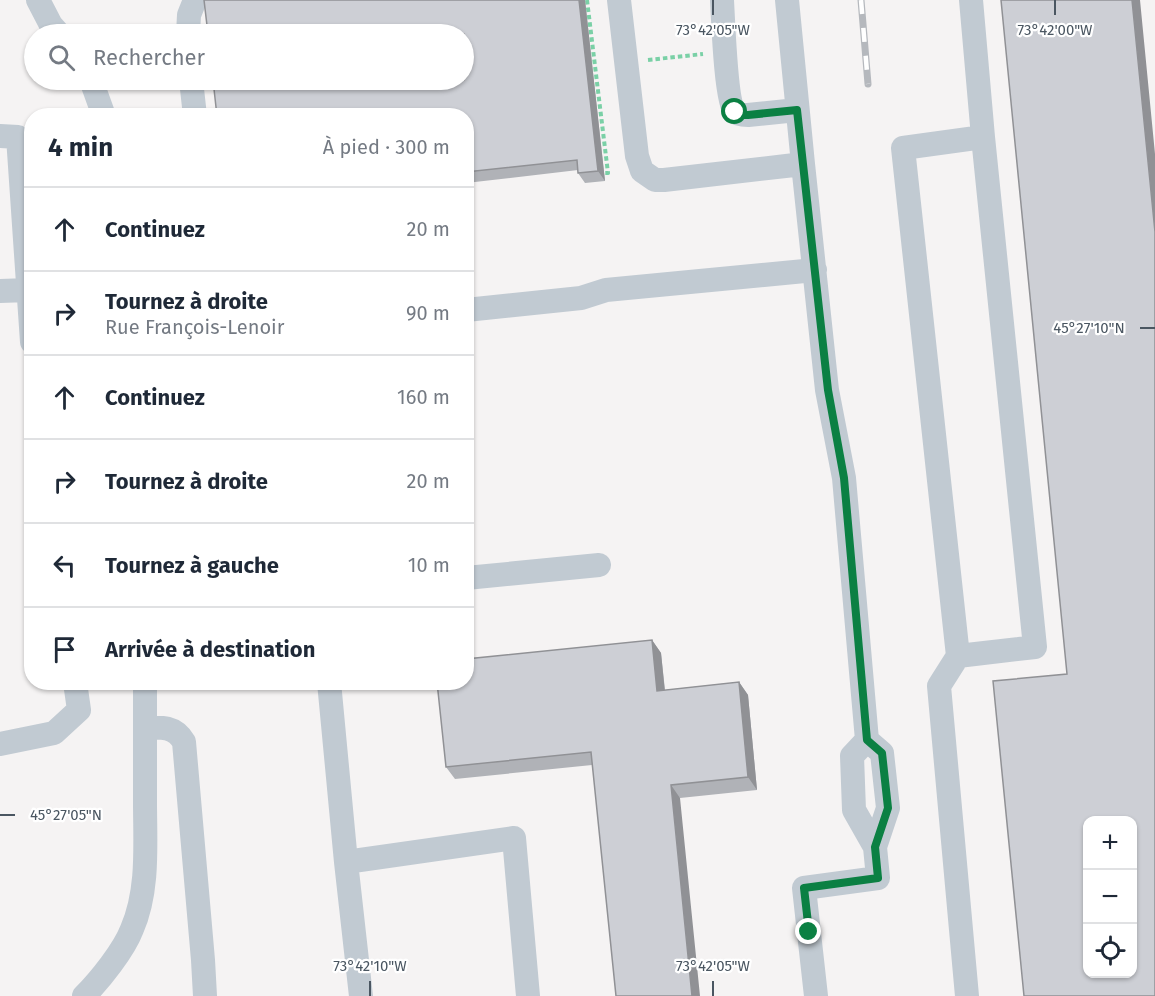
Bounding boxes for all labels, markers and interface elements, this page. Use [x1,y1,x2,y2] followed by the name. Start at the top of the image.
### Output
[676,21,751,39] text: 73°42'05"W
[1017,21,1093,39] text: 73°42'00"W
[24,24,474,90] search box
[45,41,78,74] icon: search
[93,44,205,71] text: Rechercher
[721,98,747,124] route start
[48,132,113,163] text: 4 min
[323,135,450,159] text: À pied · 300 m
[48,213,81,246] icon: ahead
[105,216,205,243] text: Continuez
[407,217,450,241] text: 20 m
[105,288,268,315] text: Tournez à droite
[48,297,81,330] icon: right
[406,301,450,325] text: 90 m
[105,315,284,339] text: Rue François-Lenoir
[1053,319,1125,337] text: 45°27'10"N
[48,381,81,414] icon: ahead
[105,384,205,411] text: Continuez
[397,385,450,409] text: 160 m
[48,465,81,498] icon: right
[105,468,268,495] text: Tournez à droite
[407,469,450,493] text: 20 m
[48,549,81,582] icon: left
[105,552,279,579] text: Tournez à gauche
[408,553,450,577] text: 10 m
[48,633,81,666] icon: arrive
[105,636,315,663] text: Arrivée à destination
[30,806,102,824] text: 45°27'05"N
[1083,816,1137,978] map controls
[1083,816,1137,870] button: +
[1083,870,1137,924] button: −
[795,918,821,944] route end
[1083,924,1137,978] button: locate
[333,957,407,975] text: 73°42'10"W
[676,957,751,975] text: 73°42'05"W

